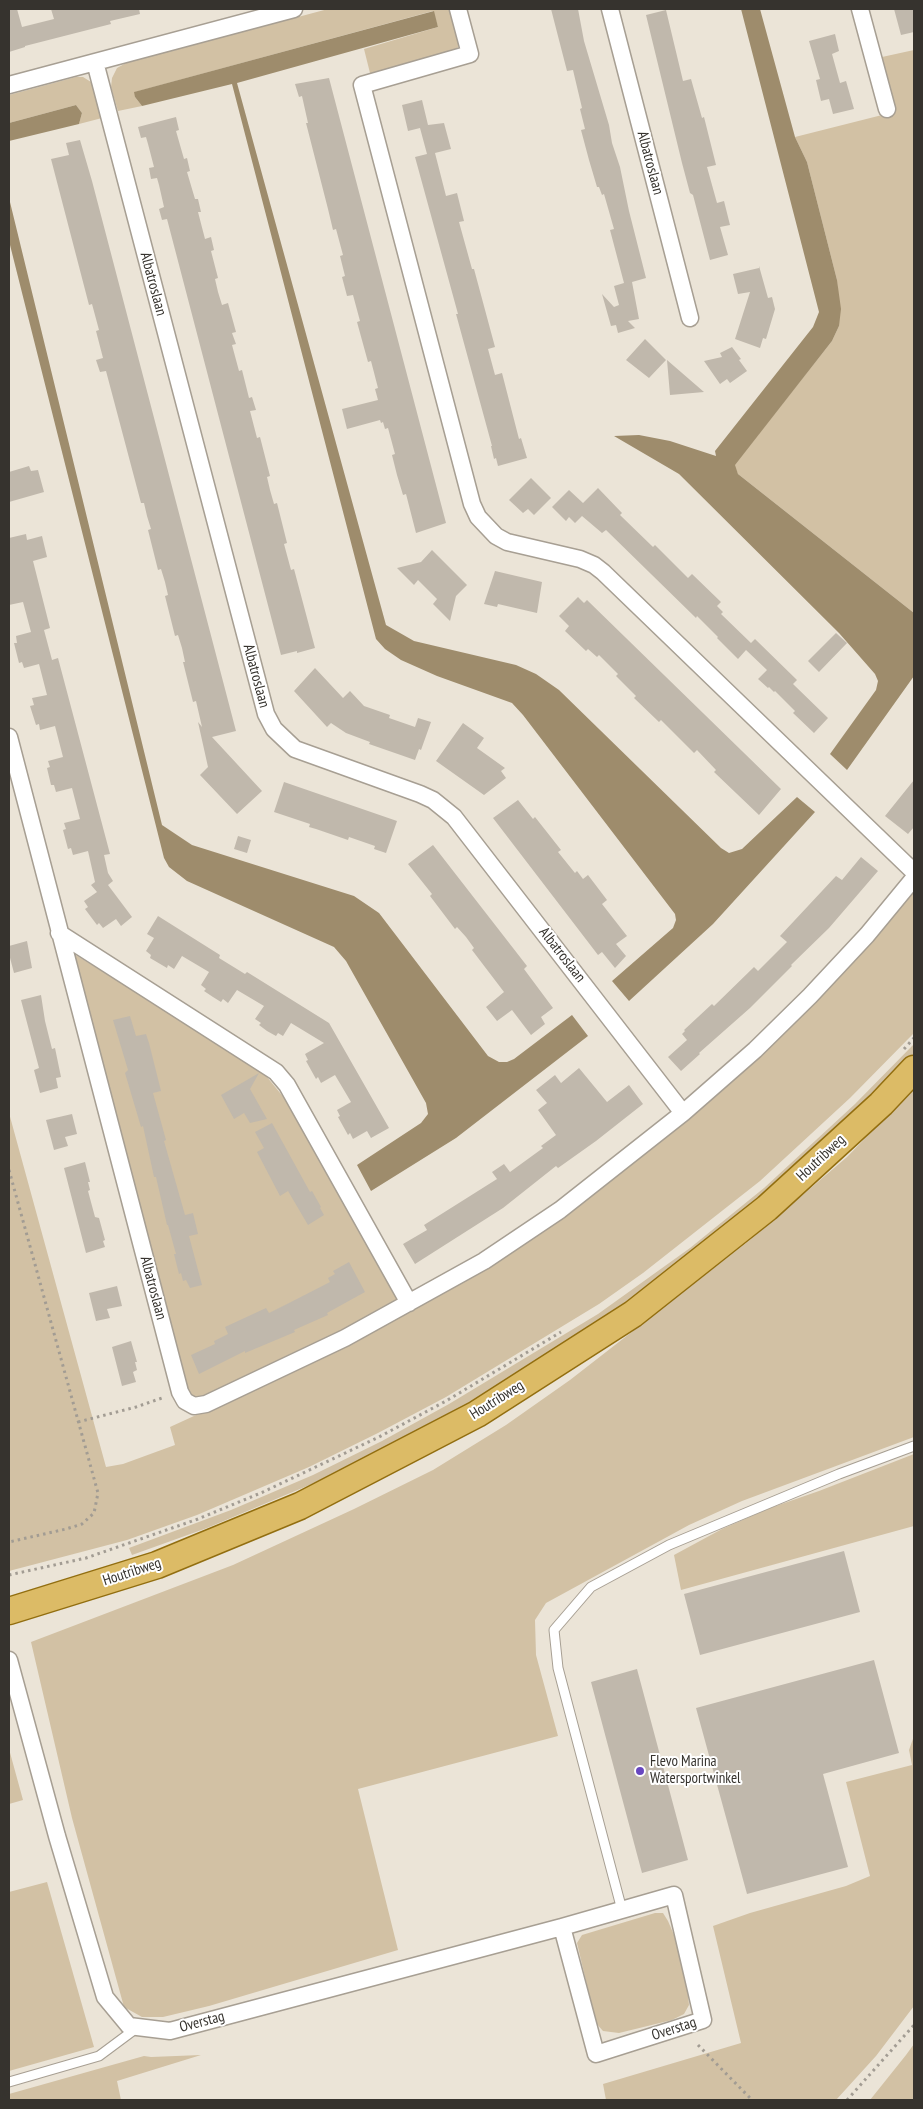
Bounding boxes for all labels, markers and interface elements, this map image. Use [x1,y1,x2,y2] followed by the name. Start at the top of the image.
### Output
[633,129,667,197] street label: Albatroslaan
[136,250,170,318] street label: Albatroslaan
[239,642,273,710] street label: Albatroslaan
[535,924,589,986] street label: Albatroslaan
[793,1131,849,1185] street label: Houtribweg
[136,1254,170,1322] street label: Albatroslaan
[467,1376,527,1424] street label: Houtribweg
[101,1554,163,1590] street label: Houtribweg
[650,1753,741,1788] place label: Flevo Marina Watersportwinkel
[634,1765,646,1777] marker: Flevo Marina Watersportwinkel
[178,2007,226,2037] street label: Overstag
[649,2013,699,2045] street label: Overstag

